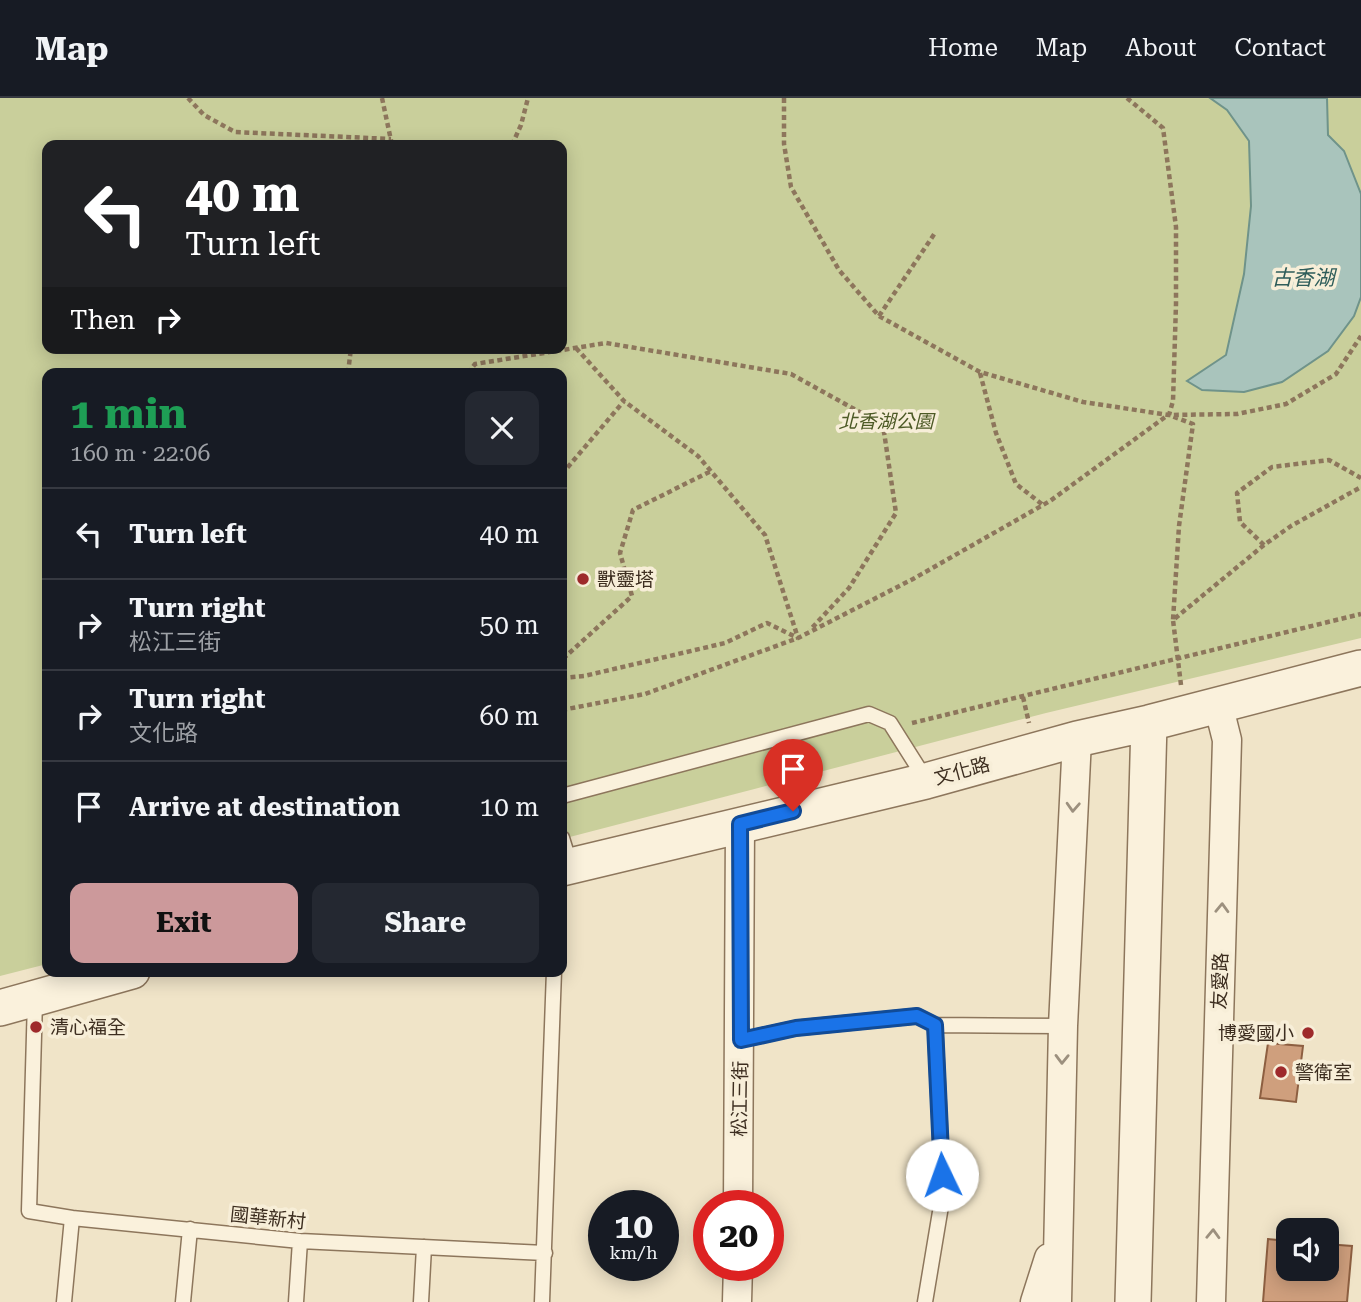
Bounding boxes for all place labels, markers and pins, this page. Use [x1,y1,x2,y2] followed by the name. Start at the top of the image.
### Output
[597,568,654,591] place label: 獸靈塔
[575,571,591,587] marker: 獸靈塔
[763,739,823,811] pin
[50,1016,126,1039] place label: 清心福全
[28,1019,44,1035] marker: 清心福全
[1218,1022,1294,1045] place label: 博愛國小
[1300,1025,1316,1041] marker: 博愛國小
[1295,1061,1352,1084] place label: 警衛室
[1273,1064,1289,1080] marker: 警衛室

